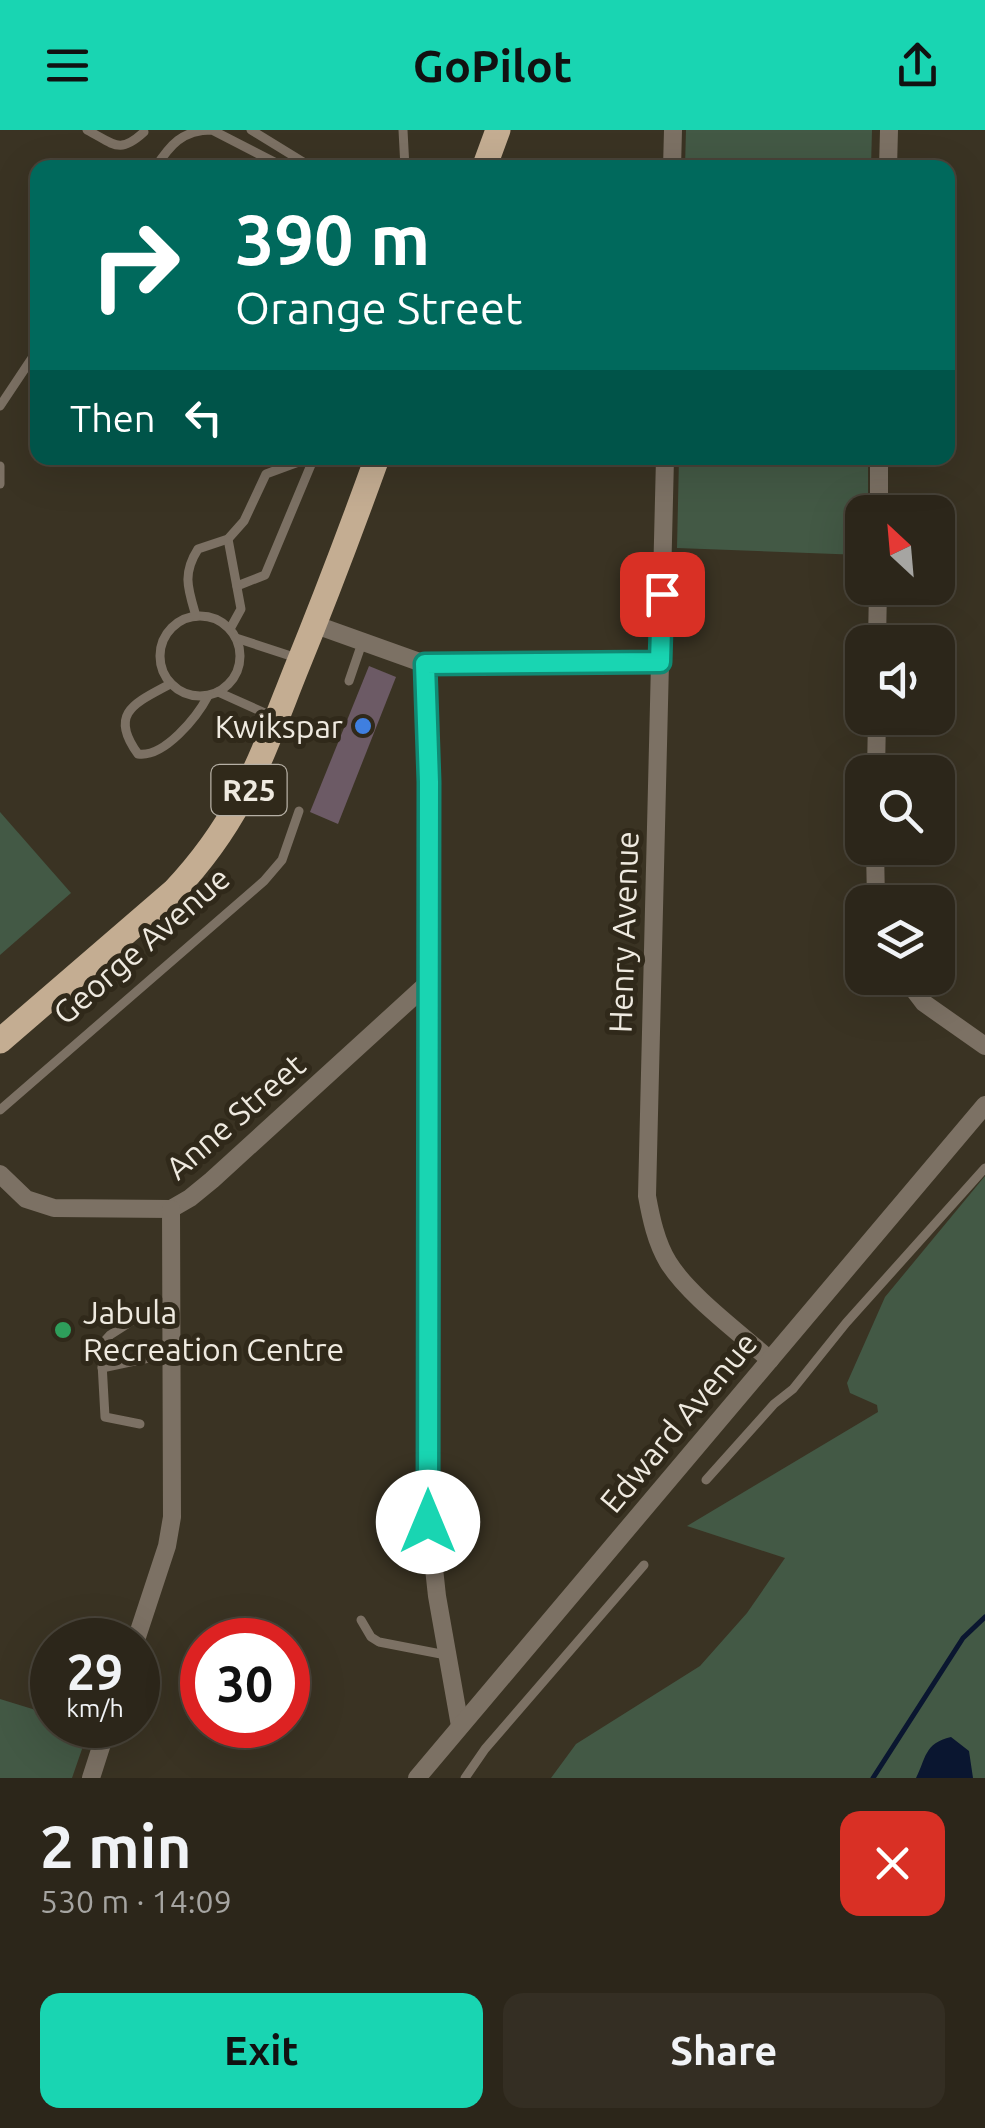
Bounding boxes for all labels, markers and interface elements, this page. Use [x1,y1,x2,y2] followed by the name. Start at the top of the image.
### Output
[40,38,95,93] icon: menu
[890,38,945,93] icon: share
[413,40,572,91] text: GoPilot
[70,200,200,330] icon: right
[235,200,430,278] text: 390 m
[235,282,522,333] text: Orange Street
[176,390,231,445] icon: left
[70,397,156,439] text: Then
[845,495,955,605] north arrow
[845,495,955,995] map controls
[620,552,705,637] pin
[635,567,690,622] icon: arrive
[845,625,955,735] button: sound
[215,708,343,744] place label: Kwikspar
[352,715,374,737] marker: Kwikspar
[845,755,955,865] button: search
[212,765,286,815] road number: R25
[601,831,645,1033] street label: Henry Avenue
[46,859,236,1031] street label: George Avenue
[845,885,955,995] button: layers
[158,1046,312,1186] street label: Anne Street
[83,1294,344,1367] place label: Jabula Recreation Centre
[52,1319,74,1341] marker: Jabula Recreation Centre
[592,1325,764,1519] street label: Edward Avenue
[376,1470,480,1574] position arrow
[180,1618,310,1748] speed limit sign: 30
[67,1643,123,1699] text: 29
[66,1694,124,1722] text: km/h
[840,1811,945,1916] button: close
[40,1812,192,1879] text: 2 min
[40,1883,232,1919] text: 530 m · 14:09
[40,1993,483,2108] button: Exit
[503,1993,945,2108] button: Share

